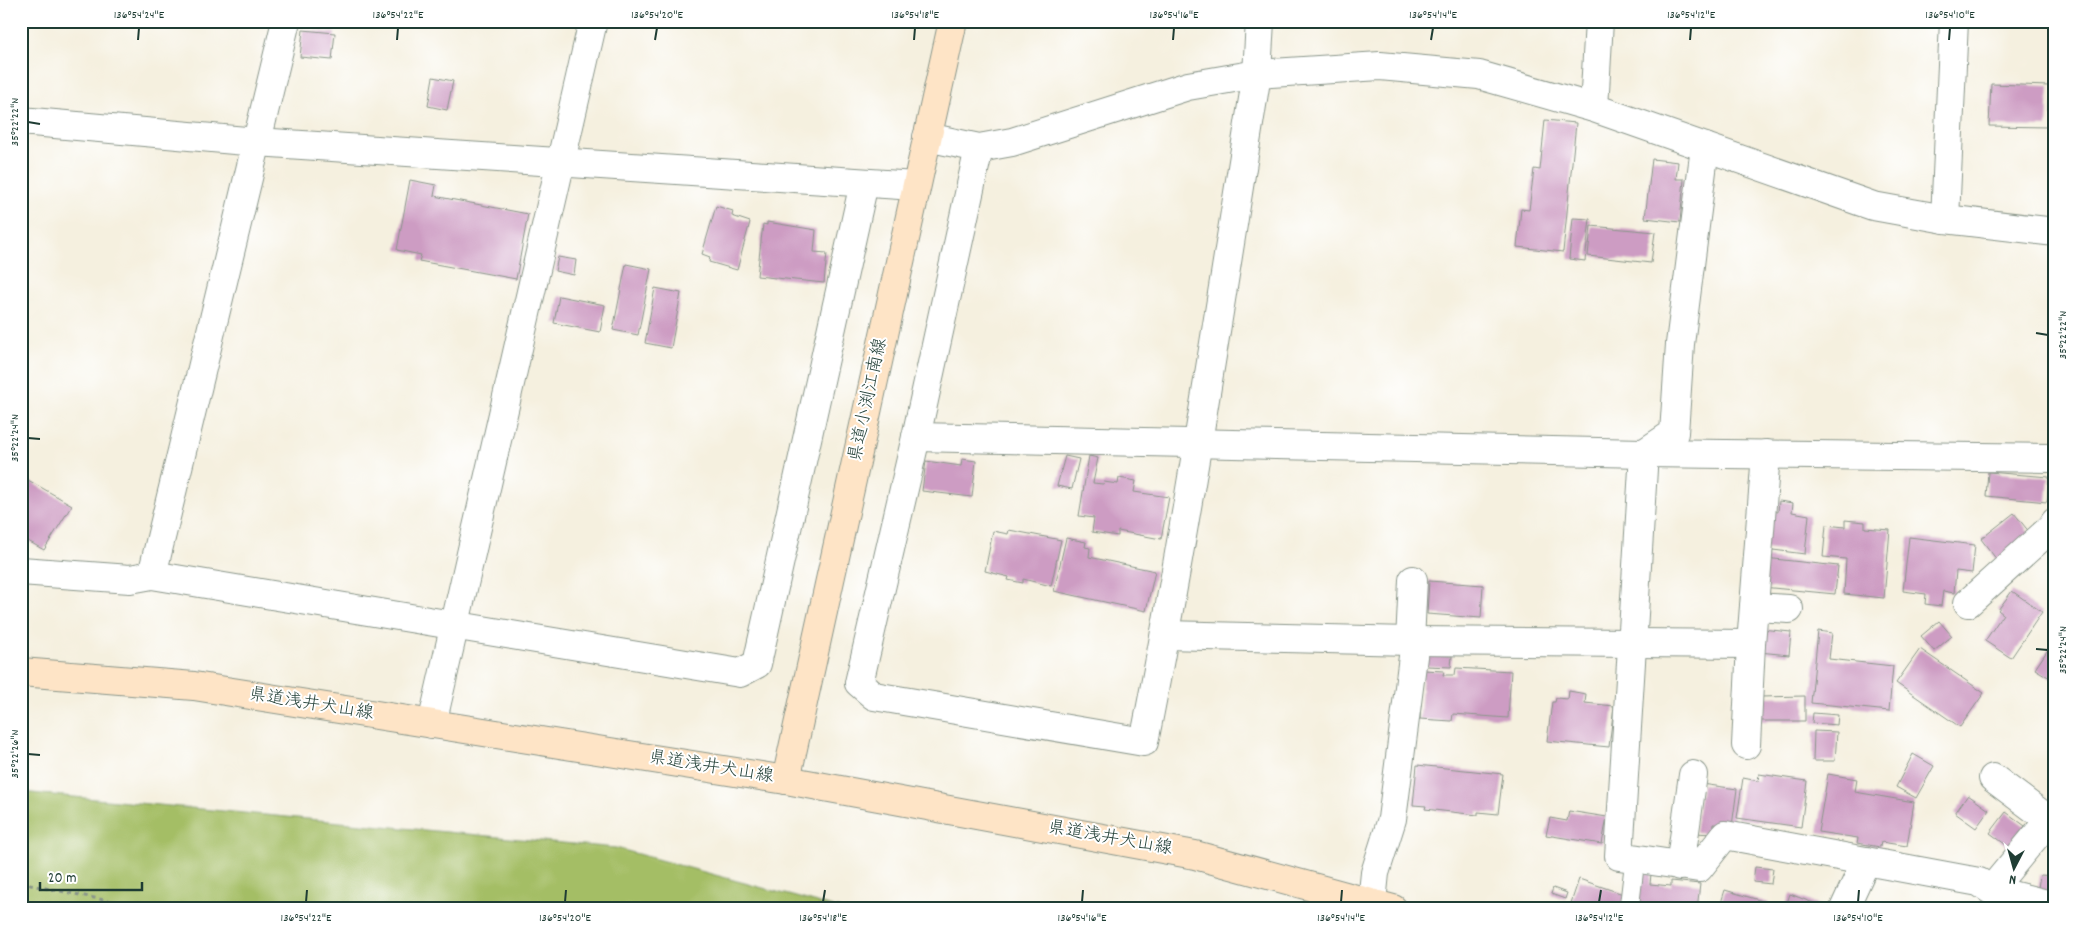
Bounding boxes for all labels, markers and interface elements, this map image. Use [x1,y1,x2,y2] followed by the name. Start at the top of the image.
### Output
[114,7,165,24] text: 136°54'24"E
[373,7,424,24] text: 136°54'22"E
[631,7,684,24] text: 136°54'20"E
[891,7,939,24] text: 136°54'18"E
[1150,7,1199,24] text: 136°54'16"E
[1409,7,1458,24] text: 136°54'14"E
[1667,7,1716,24] text: 136°54'12"E
[1925,7,1975,24] text: 136°54'10"E
[7,98,24,146] text: 35°22'22"N
[2055,311,2072,359] text: 35°22'22"N
[844,336,894,464] street label: 県道小渕江南線
[7,414,24,462] text: 35°22'24"N
[2055,626,2072,674] text: 35°22'24"N
[247,683,375,727] street label: 県道浅井犬山線
[7,729,24,778] text: 35°22'26"N
[647,746,775,790] street label: 県道浅井犬山線
[1046,816,1174,862] street label: 県道浅井犬山線
[1988,842,2038,892] north arrow
[40,860,142,892] scale bar
[48,868,76,890] text: 20 m
[2008,869,2017,889] text: N
[281,910,332,927] text: 136°54'22"E
[539,910,592,927] text: 136°54'20"E
[799,910,847,927] text: 136°54'18"E
[1058,910,1107,927] text: 136°54'16"E
[1317,910,1366,927] text: 136°54'14"E
[1575,910,1624,927] text: 136°54'12"E
[1833,910,1883,927] text: 136°54'10"E

